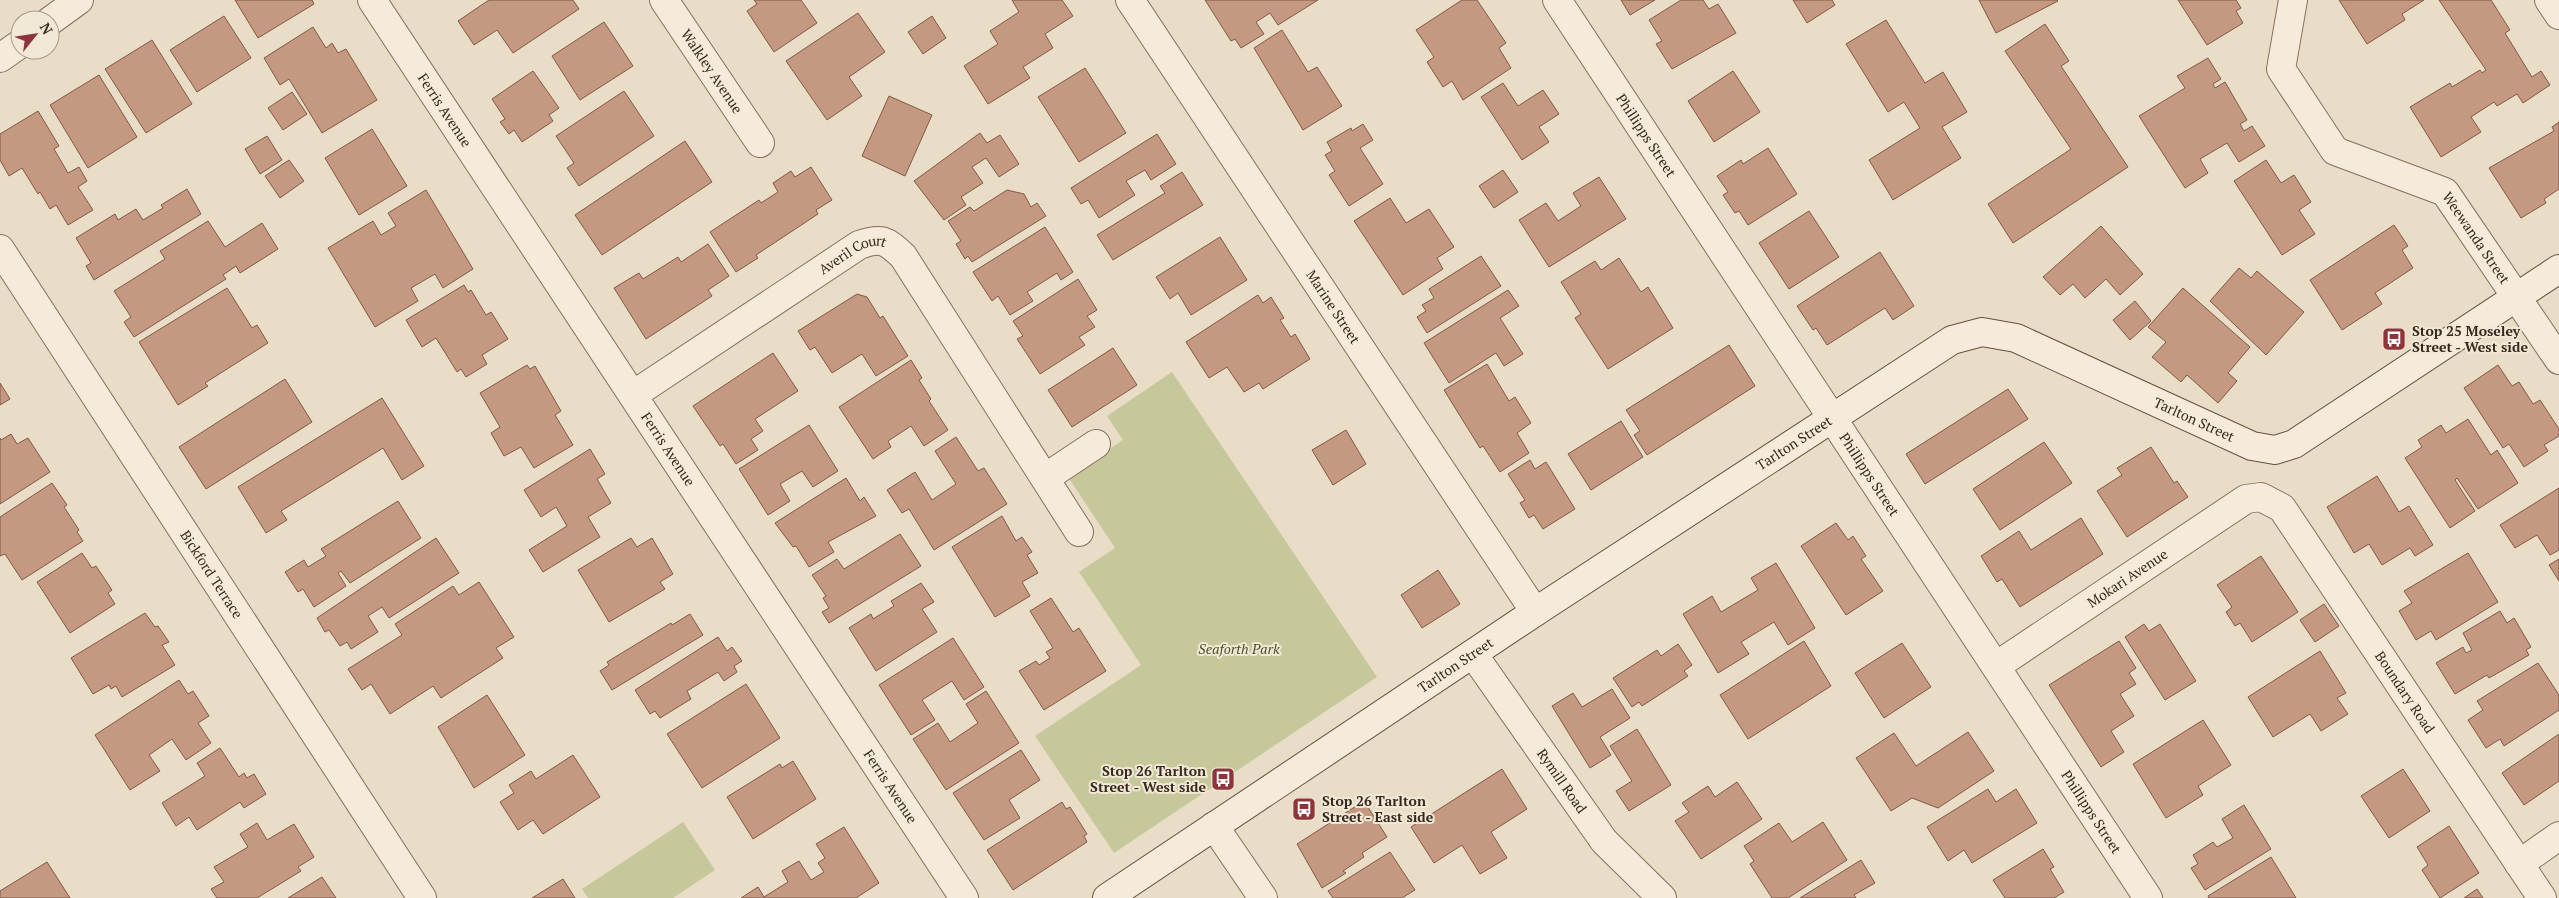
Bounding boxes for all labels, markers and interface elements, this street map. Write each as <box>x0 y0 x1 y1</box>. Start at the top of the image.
north arrow <box>10 10 60 60</box>
text: N <box>36 19 58 38</box>
street label: Walkley Avenue <box>677 25 748 117</box>
street label: Ferris Avenue <box>414 69 476 151</box>
street label: Phillipps Street <box>1612 90 1681 181</box>
street label: Weewanda Street <box>2438 188 2515 288</box>
street label: Averil Court <box>815 231 890 278</box>
street label: Marine Street <box>1302 266 1365 348</box>
place label: Stop 25 Moseley Street - West side <box>2412 321 2528 356</box>
bus stop icon: Stop 25 Moseley Street - West side <box>2381 326 2407 352</box>
street label: Tarlton Street <box>2151 392 2238 446</box>
street label: Ferris Avenue <box>637 408 700 490</box>
street label: Tarlton Street <box>1752 410 1836 474</box>
street label: Phillipps Street <box>1835 429 1904 520</box>
street label: Bickford Terrace <box>176 526 248 622</box>
street label: Mokari Avenue <box>2083 544 2171 612</box>
street label: Tarlton Street <box>1414 632 1497 697</box>
park label: Seaforth Park <box>1198 639 1280 658</box>
street label: Boundary Road <box>2371 647 2440 737</box>
street label: Rymill Road <box>1533 745 1592 817</box>
street label: Ferris Avenue <box>860 746 922 827</box>
place label: Stop 26 Tarlton Street - West side <box>1090 761 1206 796</box>
bus stop icon: Stop 26 Tarlton Street - West side <box>1210 766 1236 792</box>
street label: Phillipps Street <box>2057 766 2127 858</box>
place label: Stop 26 Tarlton Street - East side <box>1322 791 1434 826</box>
bus stop icon: Stop 26 Tarlton Street - East side <box>1291 796 1317 822</box>

